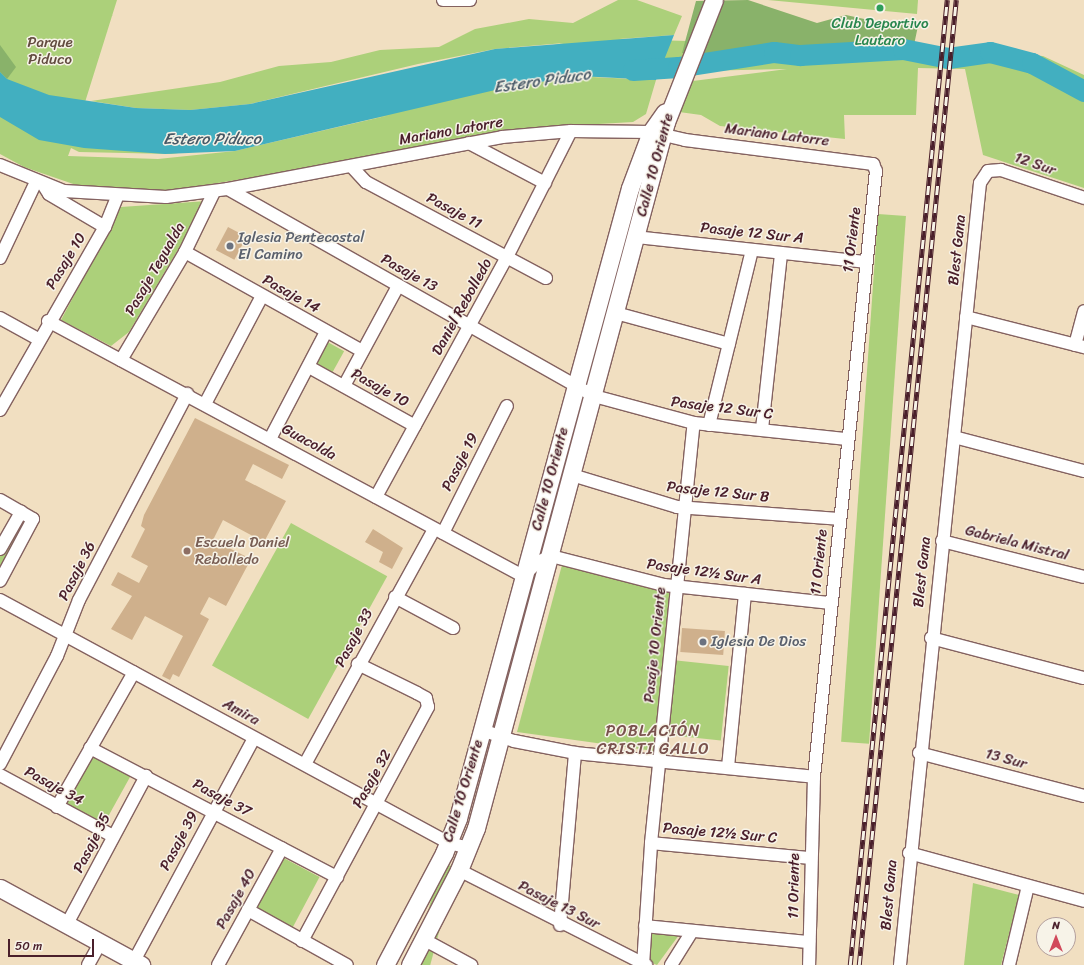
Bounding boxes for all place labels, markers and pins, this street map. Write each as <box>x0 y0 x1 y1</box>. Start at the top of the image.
marker: Club Deportivo Lautaro <box>875 3 885 13</box>
place label: Club Deportivo Lautaro <box>832 14 928 49</box>
place label: Iglesia Pentecostal El Camino <box>238 228 365 263</box>
marker: Iglesia Pentecostal El Camino <box>225 241 235 251</box>
place label: Escuela Daniel Rebolledo <box>195 533 289 568</box>
marker: Escuela Daniel Rebolledo <box>182 546 192 556</box>
place label: Iglesia De Dios <box>711 633 806 651</box>
marker: Iglesia De Dios <box>698 637 708 647</box>

